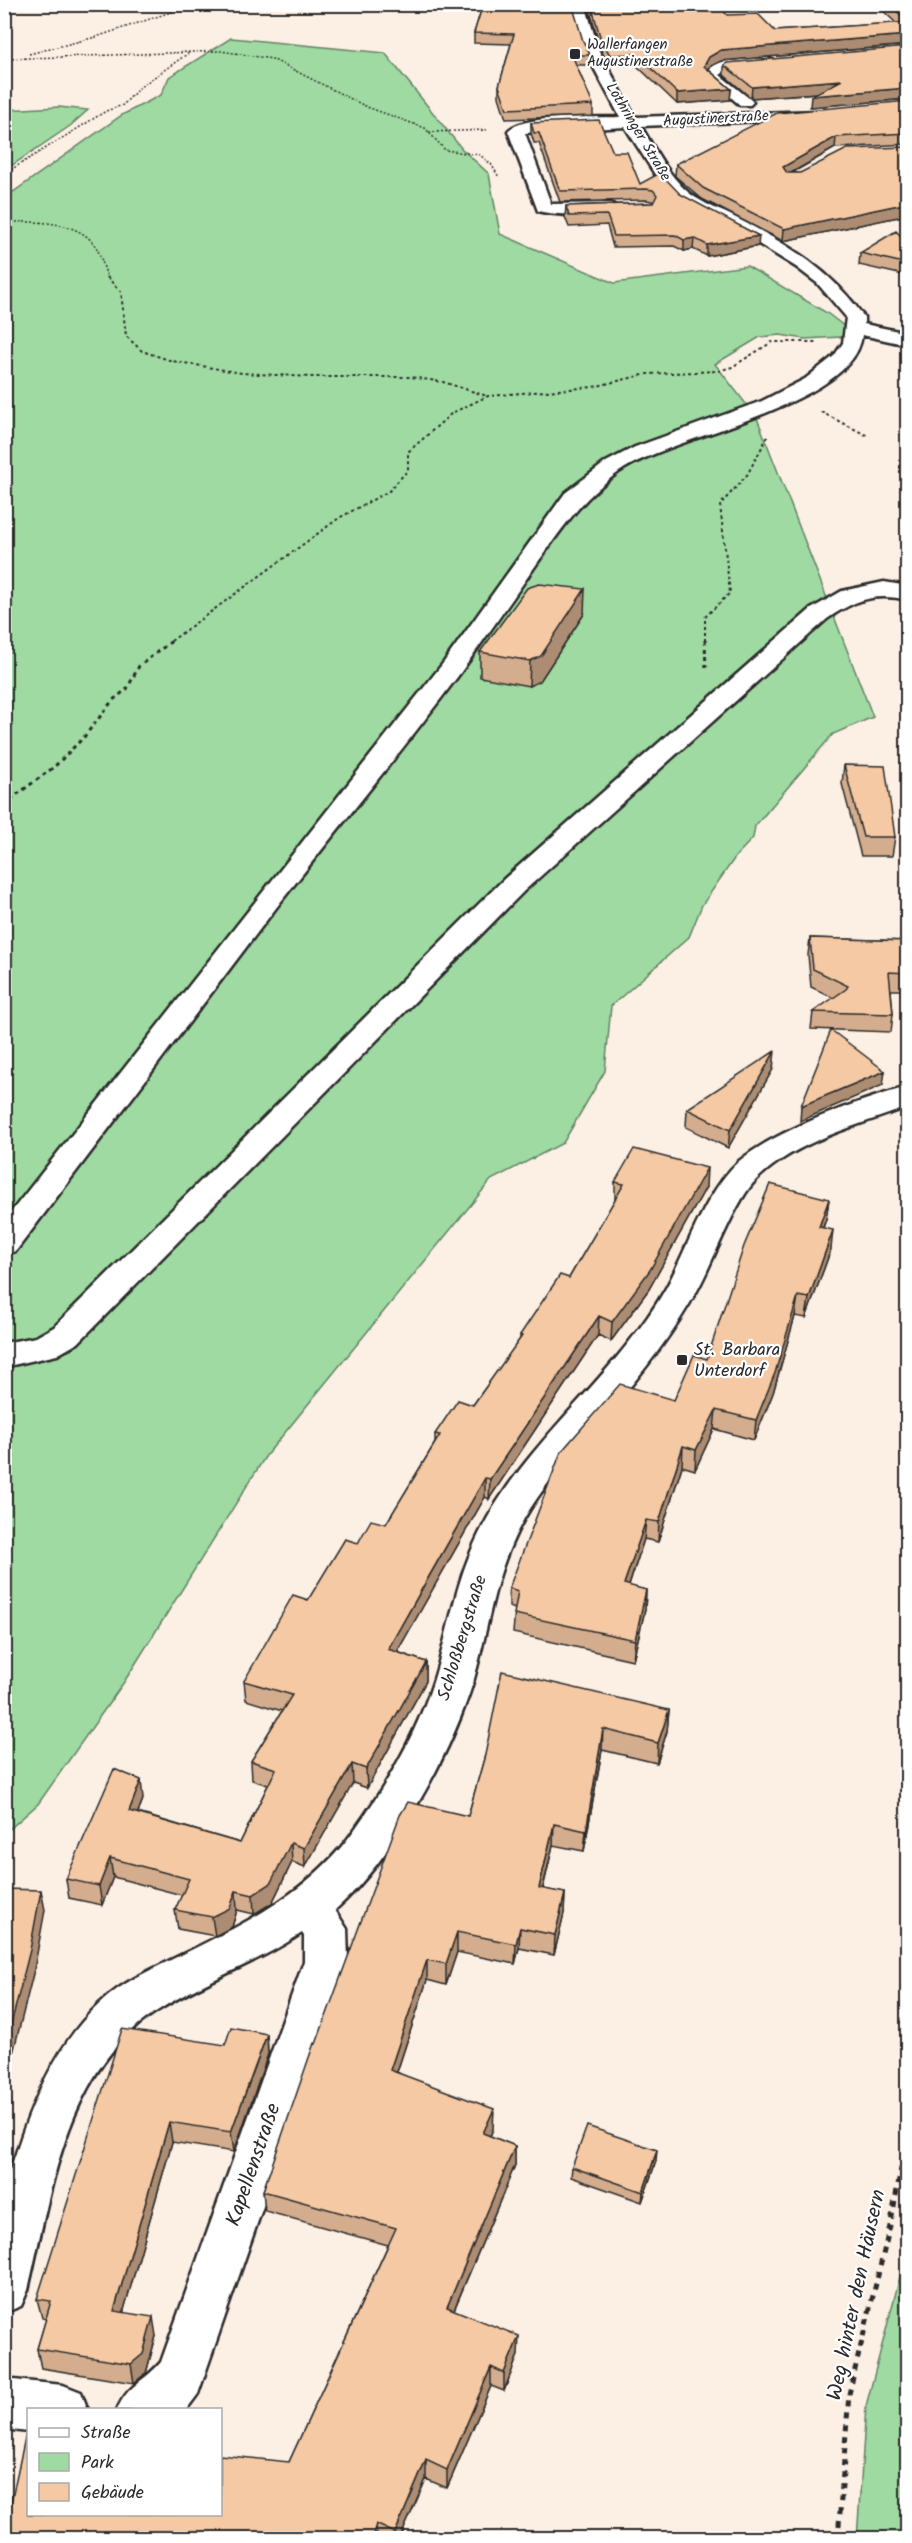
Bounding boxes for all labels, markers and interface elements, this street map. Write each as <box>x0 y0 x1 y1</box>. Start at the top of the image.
place label: Wallerfangen Augustinerstraße <box>587 33 693 74</box>
marker: Wallerfangen Augustinerstraße <box>568 47 582 61</box>
street label: Lothringer Straße <box>599 78 677 186</box>
street label: Augustinerstraße <box>663 104 770 134</box>
place label: St. Barbara Unterdorf <box>694 1336 780 1386</box>
marker: St. Barbara Unterdorf <box>675 1353 689 1367</box>
street label: Schloßbergstraße <box>430 1572 496 1704</box>
street label: Kapellenstraße <box>218 2098 291 2231</box>
street label: Weg hinter den Häusern <box>819 2186 895 2404</box>
legend <box>27 2408 222 2516</box>
text: Straße <box>81 2419 131 2448</box>
text: Park <box>81 2449 114 2478</box>
text: Gebäude <box>81 2479 144 2508</box>

